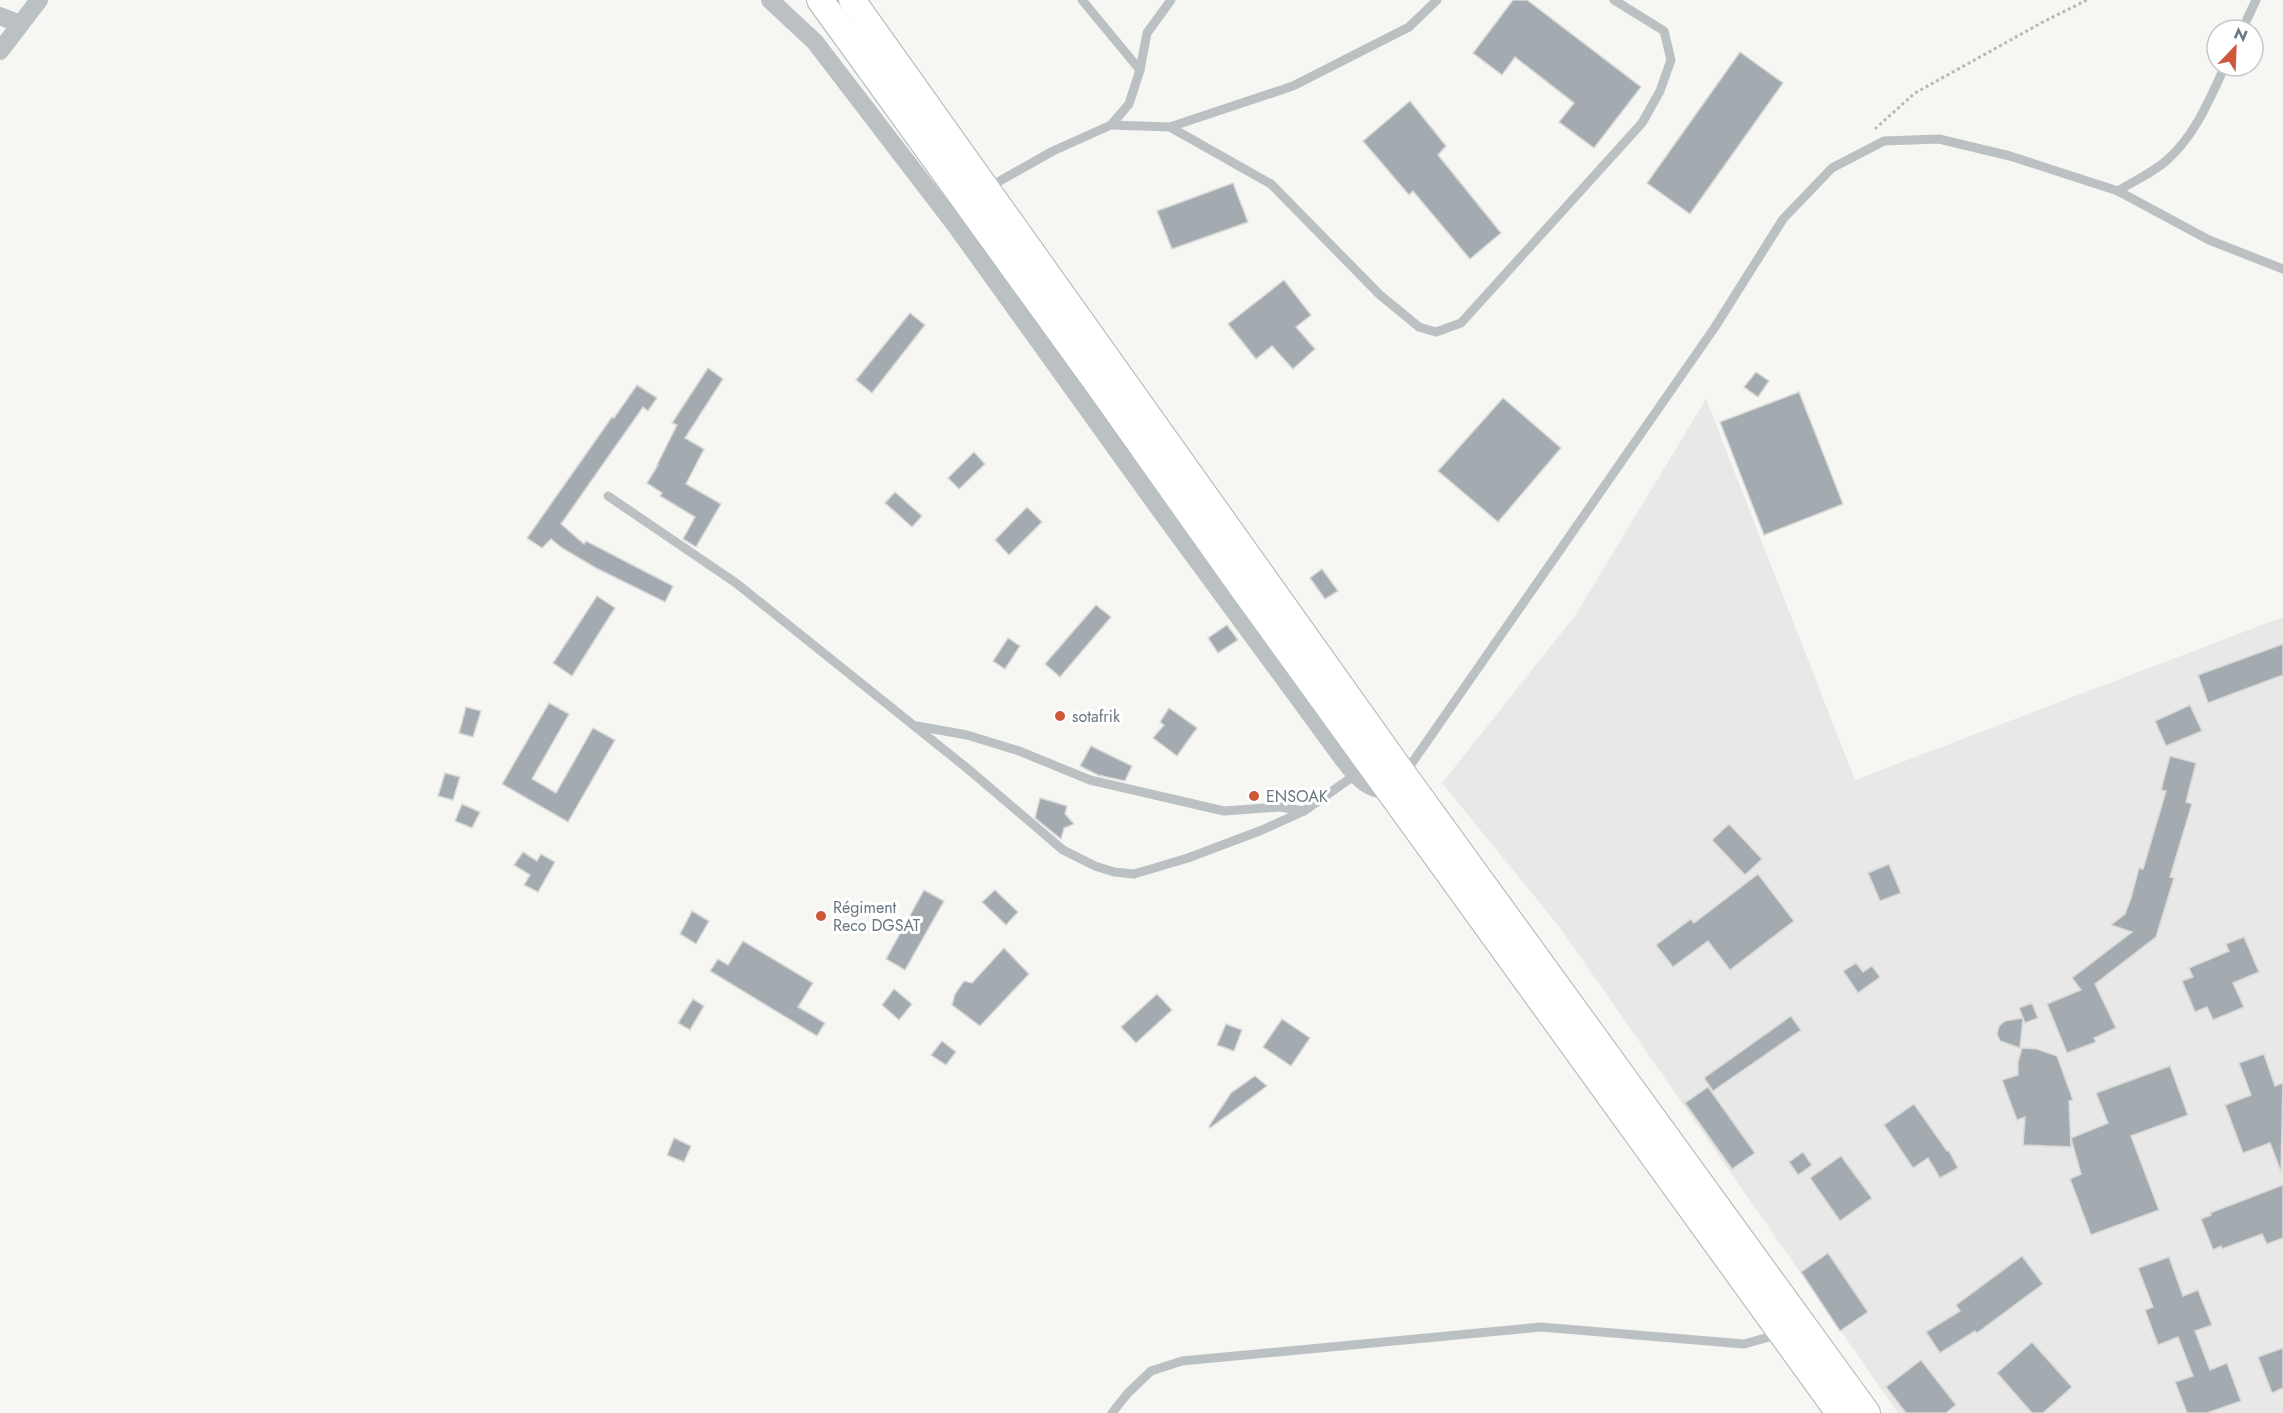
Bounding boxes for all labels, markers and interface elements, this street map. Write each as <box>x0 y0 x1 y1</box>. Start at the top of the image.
north arrow <box>2205 18 2265 78</box>
text: N <box>2230 22 2251 48</box>
place label: sotafrik <box>1072 705 1121 728</box>
marker: sotafrik <box>1053 709 1067 723</box>
place label: ENSOAK <box>1266 785 1328 808</box>
marker: ENSOAK <box>1247 789 1261 803</box>
place label: Régiment Reco DGSAT <box>833 896 921 937</box>
marker: Régiment Reco DGSAT <box>814 909 828 923</box>

